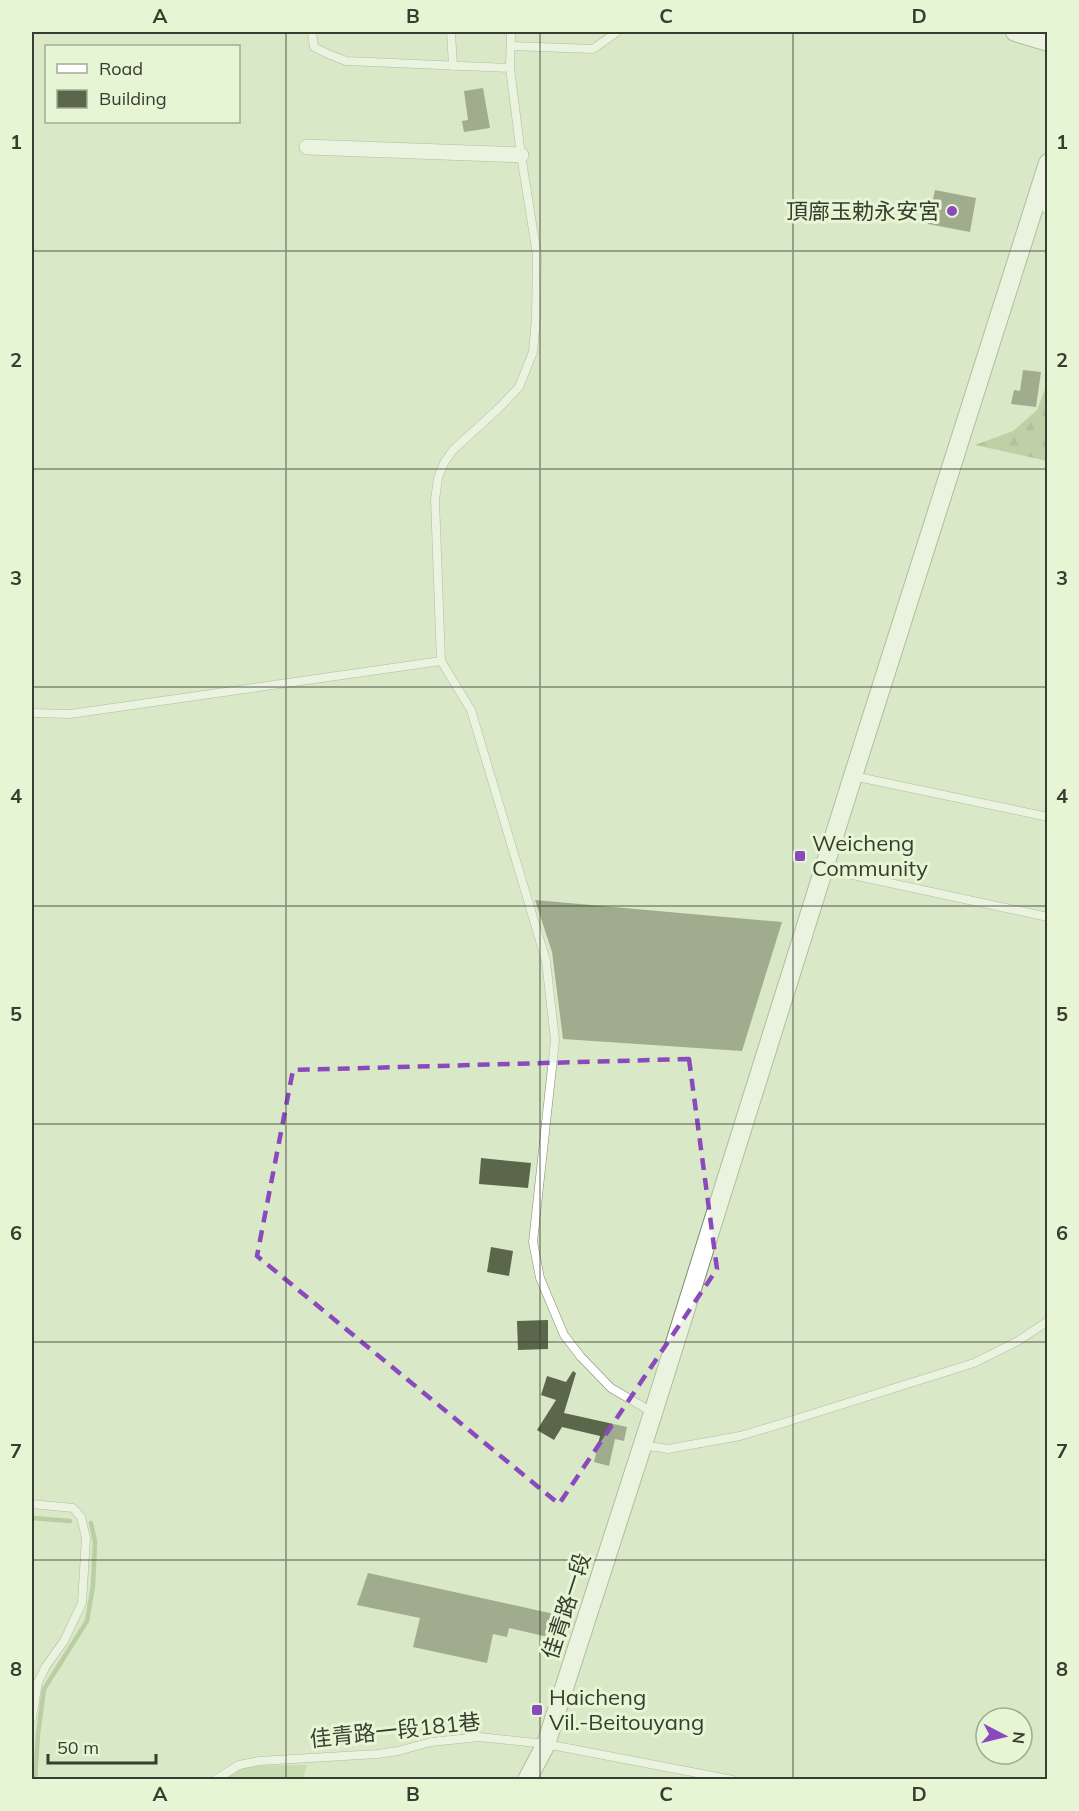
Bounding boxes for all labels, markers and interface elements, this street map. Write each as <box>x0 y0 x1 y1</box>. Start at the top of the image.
text: A <box>153 3 168 28</box>
text: B <box>406 3 420 28</box>
text: C <box>659 3 673 28</box>
text: D <box>911 3 927 28</box>
legend <box>45 45 240 123</box>
text: Road <box>99 57 143 80</box>
text: Building <box>99 87 167 110</box>
text: 1 <box>10 129 22 154</box>
text: 1 <box>1056 129 1068 154</box>
place label: 頂廍玉勅永安宮 <box>786 197 940 225</box>
marker: 頂廍玉勅永安宮 <box>945 204 959 218</box>
text: 2 <box>10 347 22 372</box>
text: 2 <box>1056 347 1068 372</box>
text: 3 <box>10 565 22 590</box>
text: 3 <box>1056 565 1068 590</box>
text: 4 <box>10 783 22 808</box>
text: 4 <box>1056 783 1068 808</box>
place label: Weicheng Community <box>812 829 928 882</box>
marker: Weicheng Community <box>793 849 807 863</box>
text: 5 <box>10 1001 22 1026</box>
text: 5 <box>1056 1001 1068 1026</box>
text: 6 <box>10 1220 22 1245</box>
text: 6 <box>1056 1220 1068 1245</box>
text: 7 <box>10 1438 22 1463</box>
text: 7 <box>1056 1438 1068 1463</box>
street label: 佳青路一段 <box>536 1549 596 1663</box>
text: 8 <box>10 1656 22 1681</box>
text: 8 <box>1056 1656 1068 1681</box>
place label: Haicheng Vil.-Beitouyang <box>549 1683 704 1736</box>
marker: Haicheng Vil.-Beitouyang <box>530 1703 544 1717</box>
north arrow <box>974 1706 1034 1766</box>
street label: 佳青路一段181巷 <box>308 1707 482 1753</box>
scale bar <box>48 1727 156 1765</box>
text: N <box>1008 1731 1030 1745</box>
text: 50 m <box>57 1736 99 1759</box>
text: A <box>153 1781 168 1806</box>
text: B <box>406 1781 420 1806</box>
text: C <box>659 1781 673 1806</box>
text: D <box>911 1781 927 1806</box>

